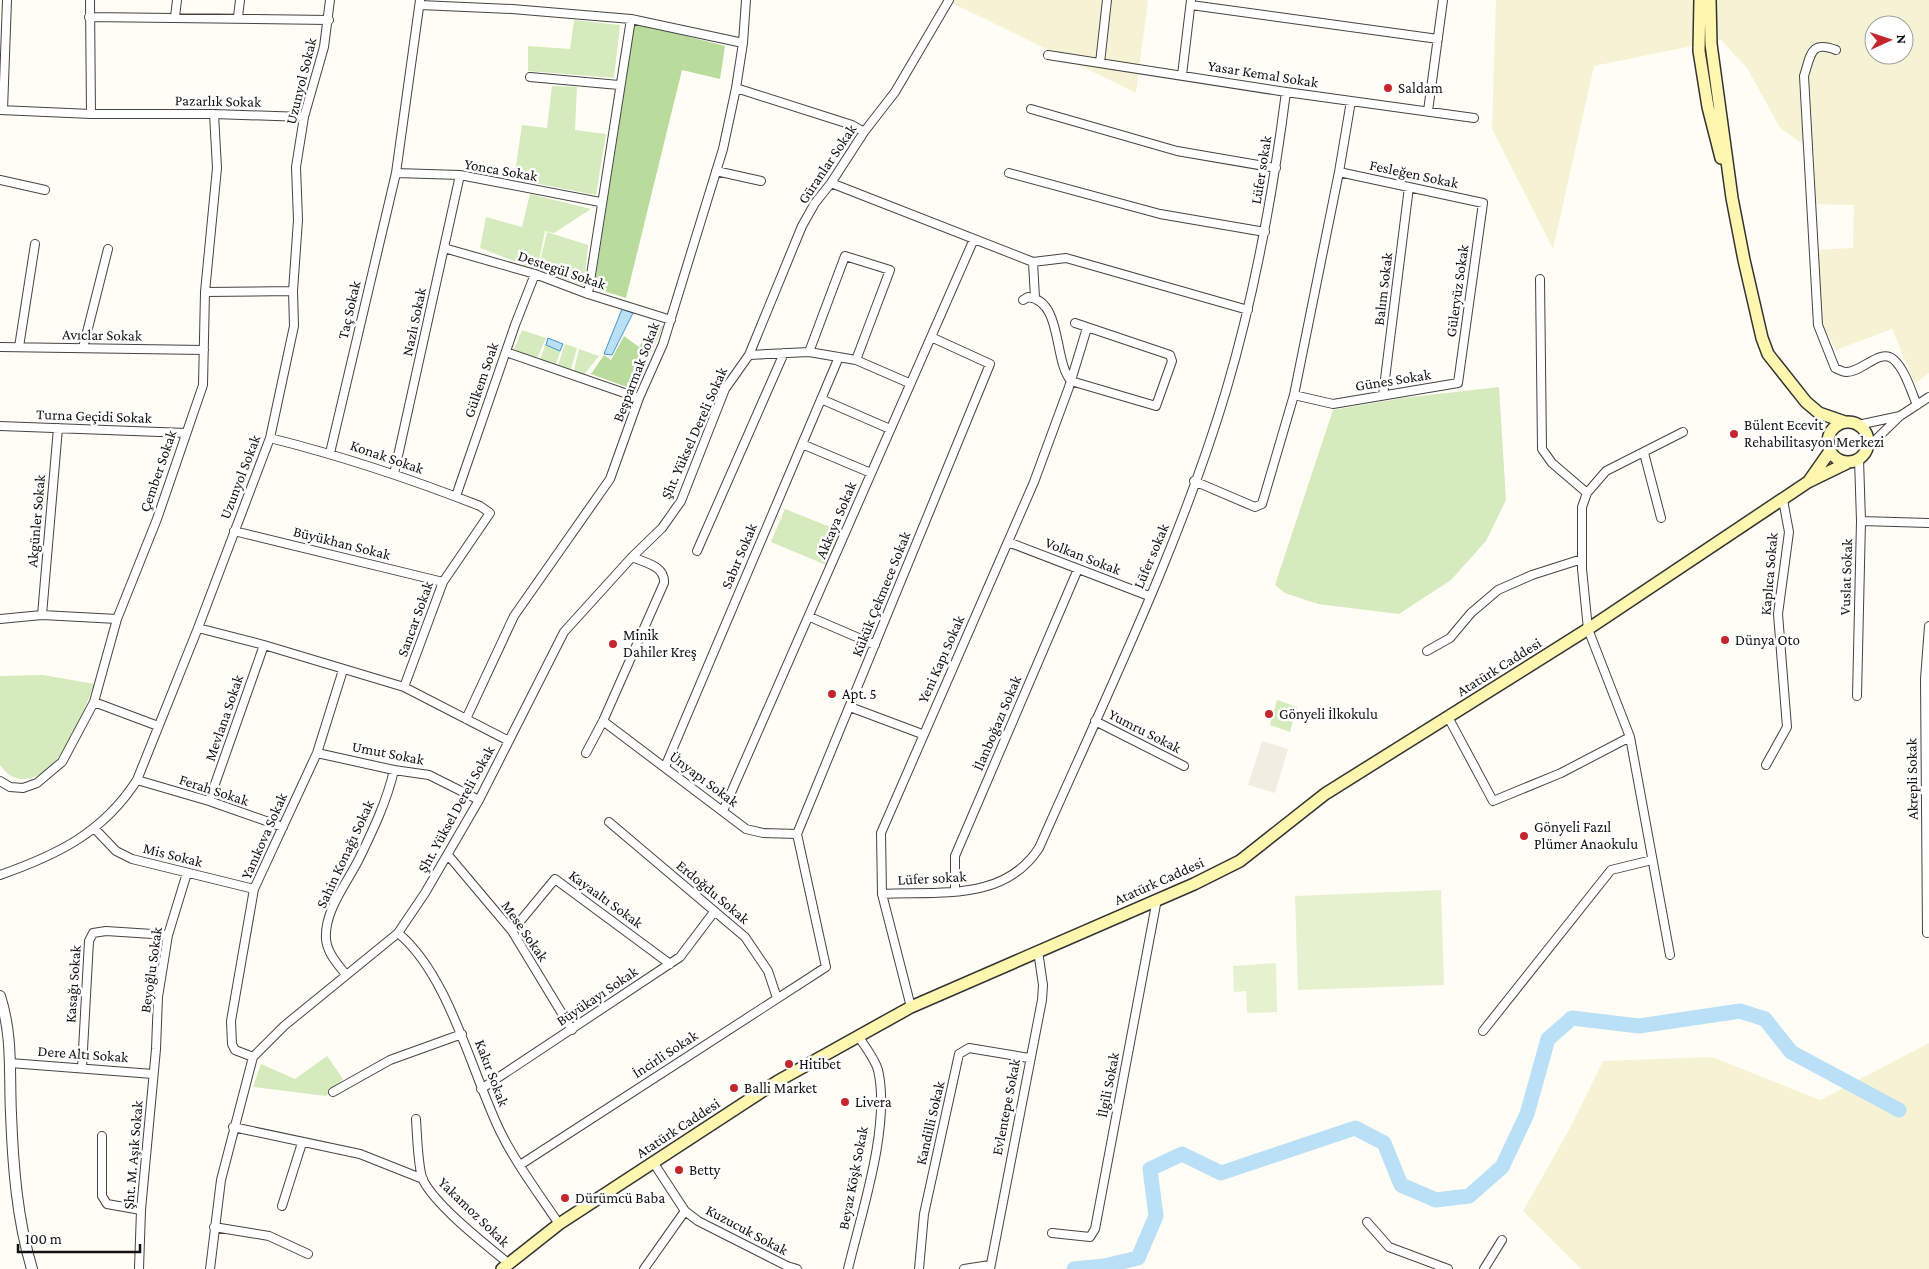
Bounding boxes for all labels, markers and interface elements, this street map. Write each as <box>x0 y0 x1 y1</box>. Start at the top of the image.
north arrow <box>1864 15 1914 65</box>
text: N <box>1894 34 1910 45</box>
street label: Uzunyol Sokak <box>283 35 321 126</box>
street label: Yasar Kemal Sokak <box>1207 57 1320 91</box>
place label: Saldam <box>1398 80 1443 96</box>
marker: Saldam <box>1382 82 1394 94</box>
street label: Pazarlık Sokak <box>175 92 262 110</box>
street label: Güranlar Sokak <box>795 121 860 207</box>
street label: Lüfer sokak <box>1248 134 1274 205</box>
street label: Yonca Sokak <box>463 156 540 184</box>
street label: Fesleğen Sokak <box>1368 157 1461 192</box>
street label: Güleryüz Sokak <box>1443 243 1473 338</box>
street label: Destegül Sokak <box>516 248 609 294</box>
street label: Balım Sokak <box>1371 251 1396 326</box>
street label: Taç Sokak <box>335 279 365 341</box>
street label: Nazlı Sokak <box>399 286 429 358</box>
street label: Beşparmak Sokak <box>610 319 664 424</box>
street label: Avıclar Sokak <box>62 326 143 344</box>
street label: Gülkem Soak <box>461 340 502 420</box>
street label: Şht. Yüksel Dereli Sokak <box>658 364 732 502</box>
street label: Günes Sokak <box>1354 366 1433 394</box>
street label: Turna Geçidi Sokak <box>36 406 153 427</box>
place label: Bülent Ecevit Rehabilitasyon Merkezi <box>1744 417 1884 451</box>
street label: Çember Sokak <box>137 427 181 514</box>
marker: Bülent Ecevit Rehabilitasyon Merkezi <box>1728 428 1740 440</box>
street label: Uzunyol Sokak <box>217 432 265 522</box>
street label: Konak Sokak <box>348 437 427 477</box>
street label: Akgünler Sokak <box>24 473 49 568</box>
street label: Akkaya Sokak <box>813 478 861 561</box>
street label: Sabır Sokak <box>718 520 760 591</box>
street label: Lüfer sokak <box>1130 520 1172 591</box>
street label: Büyükhan Sokak <box>291 523 393 564</box>
street label: Kükük Çekmece Sokak <box>849 528 915 659</box>
street label: Kaplıca Sokak <box>1757 531 1782 616</box>
street label: Volkan Sokak <box>1043 534 1124 578</box>
street label: Vuslat Sokak <box>1837 538 1855 615</box>
street label: Sancar Sokak <box>394 578 436 659</box>
street label: Yeni Kapı Sokak <box>915 612 969 706</box>
place label: Minik Dahiler Kreş <box>623 627 697 661</box>
place label: Dünya Oto <box>1735 632 1800 649</box>
marker: Dünya Oto <box>1719 634 1731 646</box>
street label: Atatürk Caddesi <box>1454 635 1544 699</box>
marker: Minik Dahiler Kreş <box>607 638 619 650</box>
street label: Mevlana Sokak <box>202 672 247 763</box>
street label: İlanboğazı Sokak <box>970 672 1025 773</box>
place label: Apt. 5 <box>842 686 877 703</box>
marker: Apt. 5 <box>826 688 838 700</box>
street label: Yumru Sokak <box>1106 706 1185 756</box>
place label: Gönyeli İlkokulu <box>1279 706 1378 723</box>
marker: Gönyeli İlkokulu <box>1263 708 1275 720</box>
street label: Akrepli Sokak <box>1903 737 1922 820</box>
street label: Umut Sokak <box>351 738 426 768</box>
street label: Şht. Yüksel Dereli Sokak <box>414 742 499 876</box>
street label: Ünyapı Sokak <box>666 748 742 811</box>
street label: Ferah Sokak <box>177 771 252 809</box>
street label: Yanıkova Sokak <box>238 790 290 882</box>
street label: Sahin Konağı Sokak <box>313 797 378 911</box>
place label: Gönyeli Fazıl Plümer Anaokulu <box>1534 819 1638 852</box>
marker: Gönyeli Fazıl Plümer Anaokulu <box>1518 830 1530 842</box>
street label: Mis Sokak <box>142 840 205 870</box>
street label: Atatürk Caddesi <box>1112 854 1206 908</box>
street label: Erdoğdu Sokak <box>673 857 753 928</box>
street label: Kayaaltı Sokak <box>565 867 647 932</box>
street label: Lüfer sokak <box>897 868 968 888</box>
street label: Mese Sokak <box>498 898 552 965</box>
street label: Beyoğlu Sokak <box>137 925 166 1014</box>
street label: Kasağı Sokak <box>62 944 85 1023</box>
street label: Büyükayı Sokak <box>553 963 642 1030</box>
street label: İncirli Sokak <box>629 1027 701 1081</box>
street label: Kakır Sokak <box>472 1037 512 1109</box>
street label: Dere Altı Sokak <box>37 1043 130 1065</box>
street label: İlgili Sokak <box>1094 1050 1123 1119</box>
place label: Hitibet <box>799 1056 842 1072</box>
street label: Evlentepe Sokak <box>989 1057 1024 1157</box>
marker: Hitibet <box>783 1058 795 1070</box>
street label: Kandilli Sokak <box>913 1079 948 1166</box>
place label: Balli Market <box>744 1080 818 1096</box>
marker: Balli Market <box>728 1082 740 1094</box>
place label: Livera <box>855 1094 892 1110</box>
street label: Atatürk Caddesi <box>633 1095 723 1161</box>
marker: Livera <box>839 1096 851 1108</box>
street label: Şht. M. Aşık Sokak <box>120 1099 147 1210</box>
street label: Beyaz Köşk Sokak <box>835 1124 872 1231</box>
place label: Betty <box>689 1162 721 1179</box>
marker: Betty <box>673 1164 685 1176</box>
street label: Yakamoz Sokak <box>435 1174 513 1250</box>
place label: Dürümcü Baba <box>575 1190 665 1206</box>
marker: Dürümcü Baba <box>559 1192 571 1204</box>
street label: Kuzucuk Sokak <box>703 1202 791 1259</box>
scale bar <box>18 1222 140 1254</box>
text: 100 m <box>25 1231 62 1247</box>

